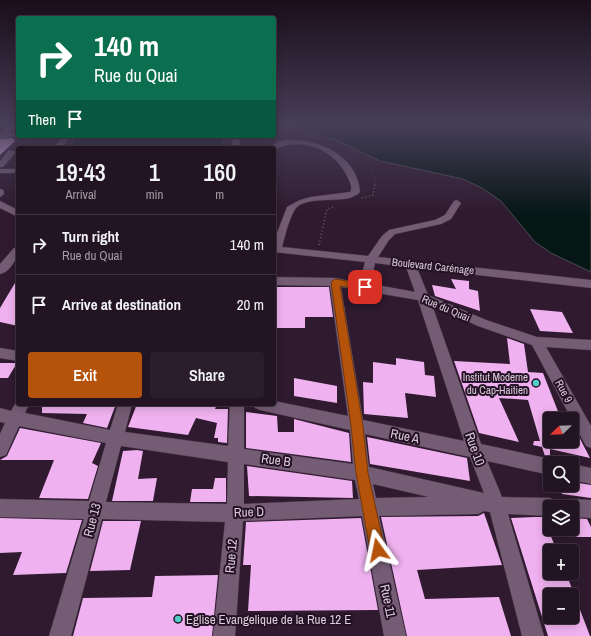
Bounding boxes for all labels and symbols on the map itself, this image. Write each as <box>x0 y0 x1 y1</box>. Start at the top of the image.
street label: Boulevard Carénage <box>391 255 475 277</box>
pin <box>348 270 382 304</box>
street label: Rue du Quai <box>420 292 472 324</box>
place label: Institut Moderne du Cap-Haitien <box>463 370 528 397</box>
street label: Rue 9 <box>552 377 576 405</box>
marker: Institut Moderne du Cap-Haitien <box>531 378 541 388</box>
north arrow <box>543 412 579 448</box>
street label: Rue A <box>389 425 422 448</box>
street label: Rue 10 <box>461 430 489 468</box>
street label: Rue B <box>260 450 292 470</box>
street label: Rue 13 <box>79 501 105 539</box>
street label: Rue D <box>234 503 265 521</box>
position arrow <box>357 529 399 571</box>
street label: Rue 12 <box>221 538 241 574</box>
street label: Rue 11 <box>376 583 400 619</box>
place label: Eglise Evangelique de la Rue 12 E <box>186 611 351 628</box>
marker: Eglise Evangelique de la Rue 12 E <box>173 614 183 624</box>

